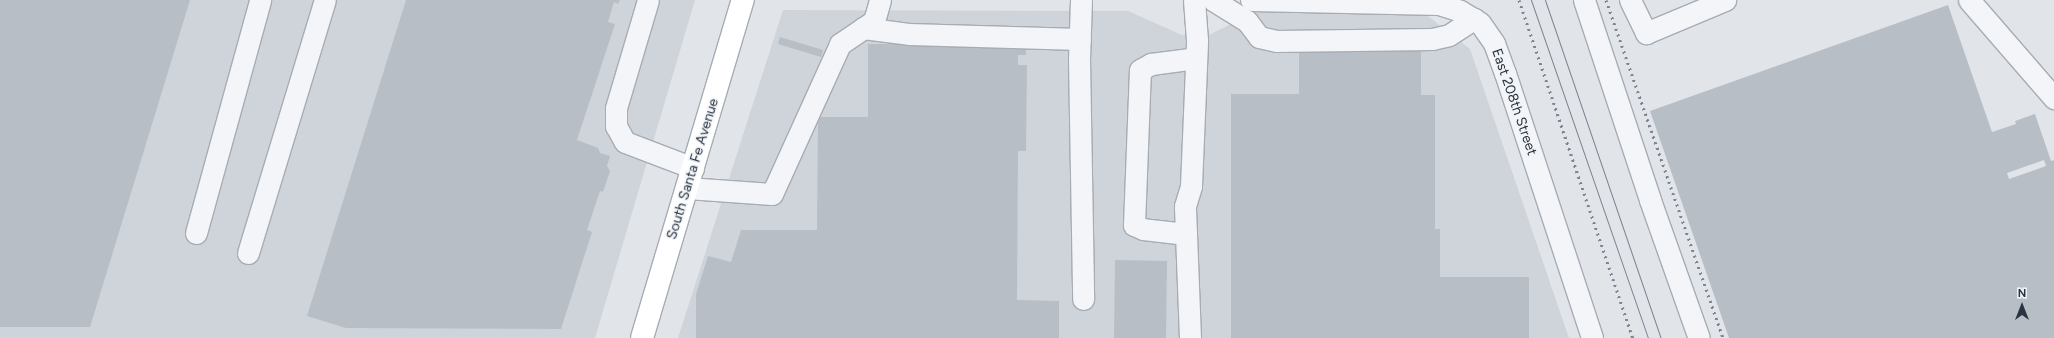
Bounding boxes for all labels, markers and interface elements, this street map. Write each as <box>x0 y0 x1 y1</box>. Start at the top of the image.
street label: East 208th Street <box>1488 46 1540 158</box>
street label: South Santa Fe Avenue <box>664 97 722 241</box>
north arrow <box>2002 286 2042 326</box>
text: N <box>2018 287 2026 300</box>

